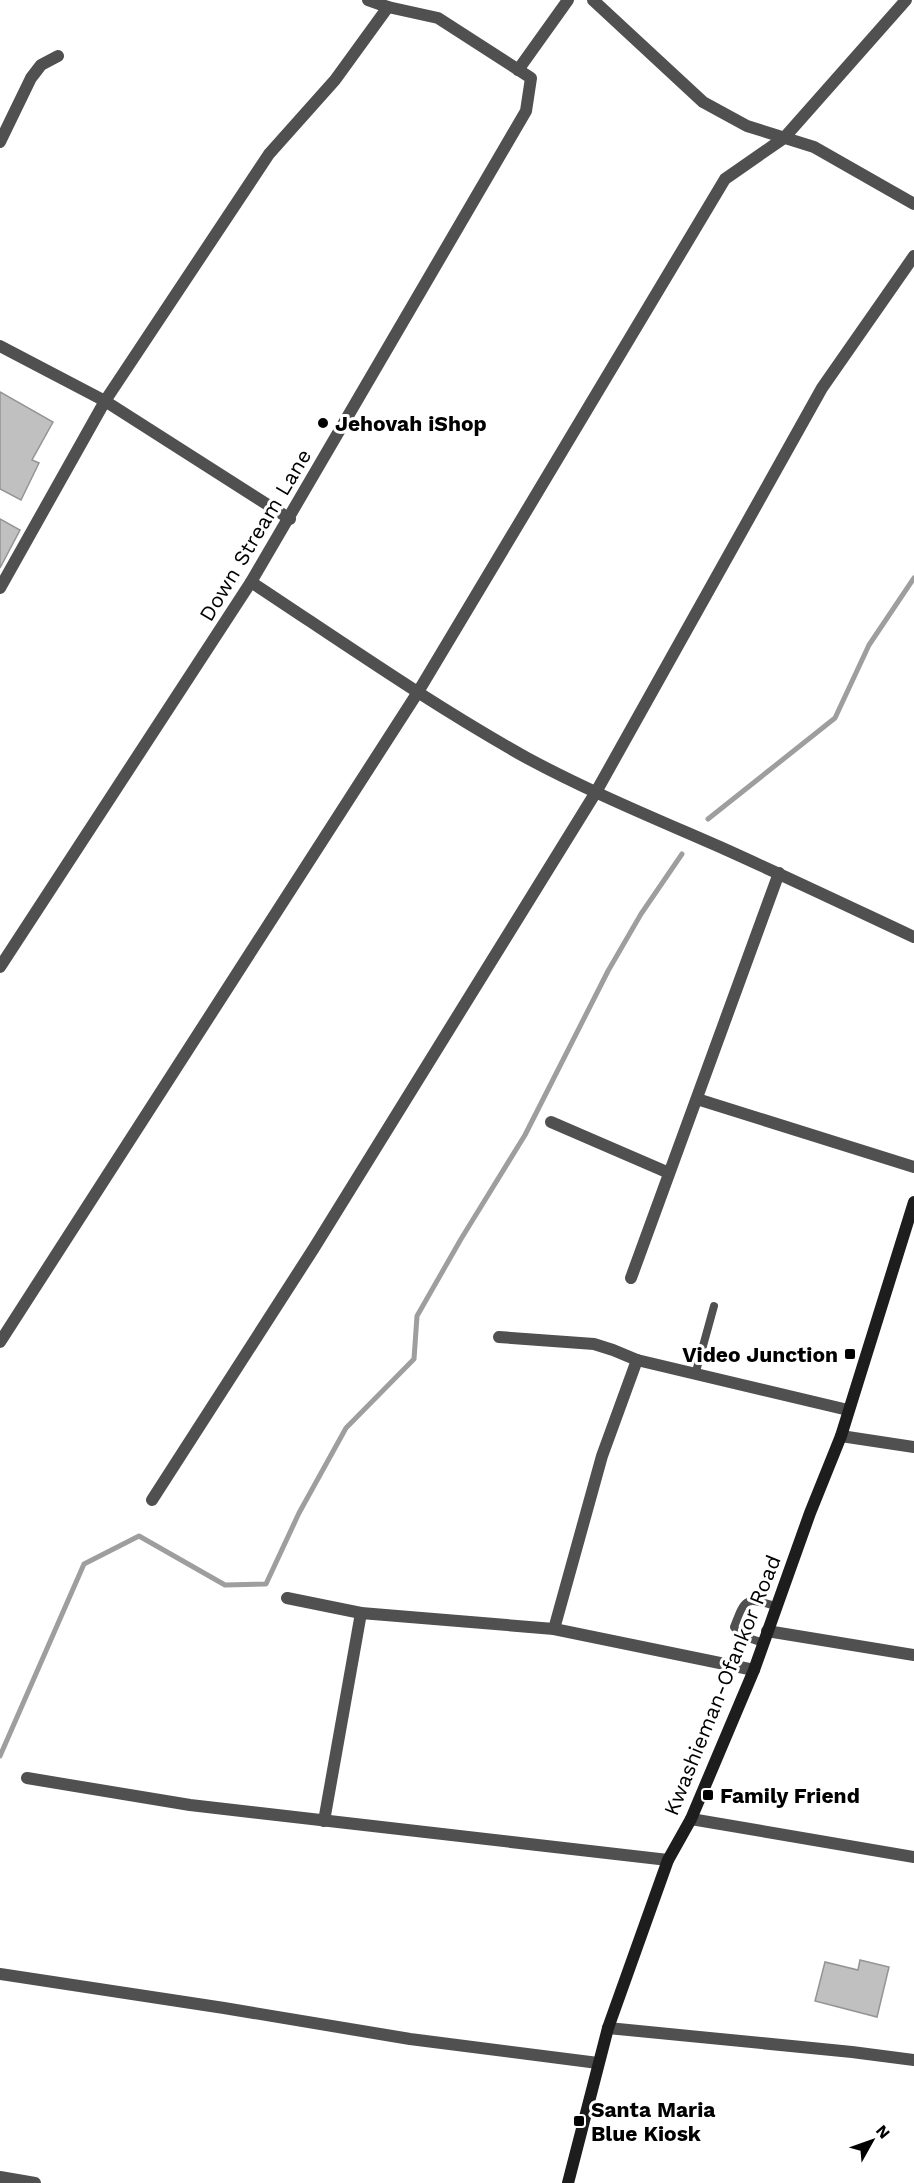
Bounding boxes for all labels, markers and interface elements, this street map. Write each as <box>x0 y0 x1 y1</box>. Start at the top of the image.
place label: Jehovah iShop <box>335 411 487 436</box>
marker: Jehovah iShop <box>316 416 330 430</box>
street label: Down Stream Lane <box>194 444 316 626</box>
place label: Video Junction <box>682 1342 838 1367</box>
marker: Video Junction <box>843 1347 857 1361</box>
street label: Kwashieman-Ofankor Road <box>658 1551 786 1819</box>
place label: Family Friend <box>720 1783 860 1808</box>
marker: Family Friend <box>701 1788 715 1802</box>
place label: Santa Maria Blue Kiosk <box>591 2097 716 2146</box>
north arrow <box>842 2111 902 2171</box>
marker: Santa Maria Blue Kiosk <box>572 2114 586 2128</box>
text: N <box>872 2121 894 2142</box>

